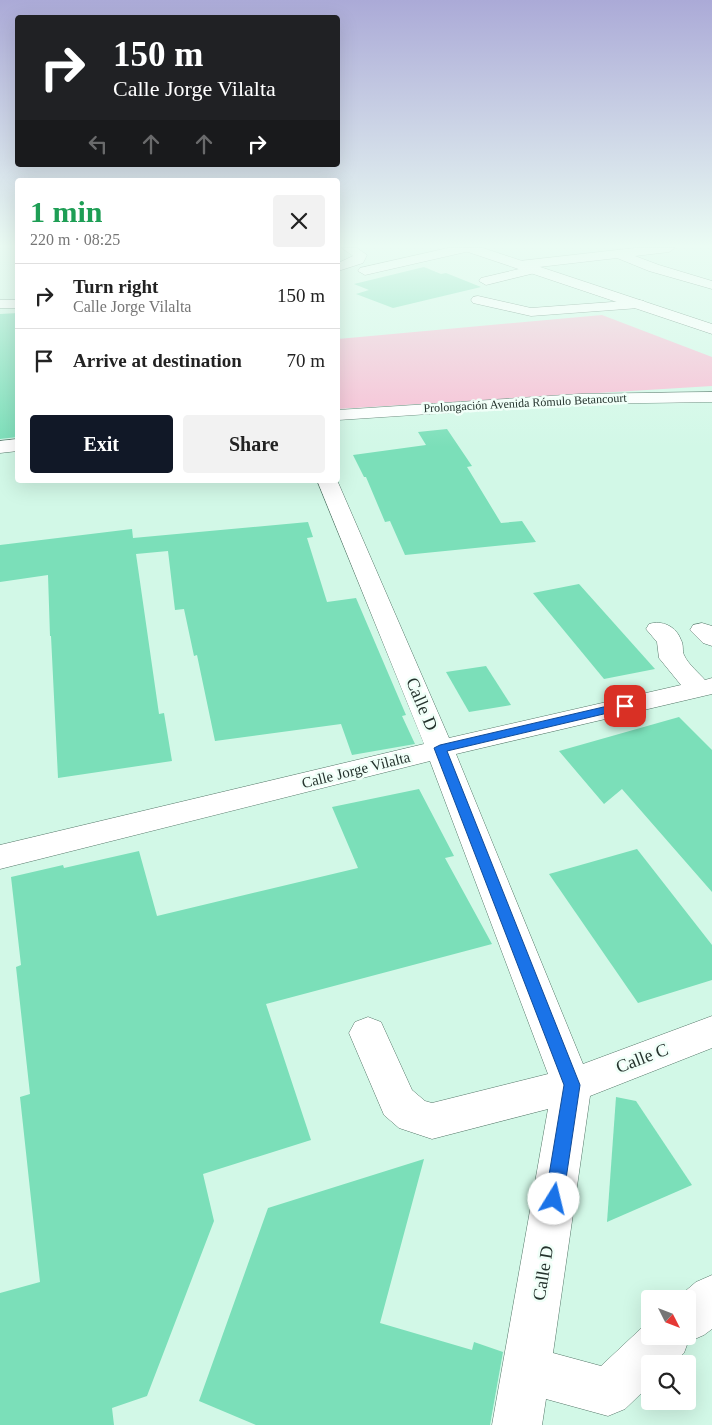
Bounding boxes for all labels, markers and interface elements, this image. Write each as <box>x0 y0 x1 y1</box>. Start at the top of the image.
icon: right <box>30 35 95 100</box>
text: 150 m <box>113 35 203 74</box>
text: Calle Jorge Vilalta <box>113 76 276 101</box>
icon: left <box>84 130 112 158</box>
icon: ahead <box>137 130 165 158</box>
icon: ahead <box>190 130 218 158</box>
icon: right <box>243 130 271 158</box>
text: 1 min <box>30 195 103 228</box>
button: close <box>273 195 325 247</box>
text: 220 m · 08:25 <box>30 231 120 248</box>
text: Turn right <box>73 276 158 297</box>
icon: right <box>30 282 58 310</box>
text: 150 m <box>277 285 325 306</box>
text: Calle Jorge Vilalta <box>73 298 191 315</box>
icon: arrive <box>30 347 58 375</box>
text: Arrive at destination <box>73 350 242 371</box>
text: 70 m <box>286 350 325 371</box>
street label: Prolongación Avenida Rómulo Betancourt <box>423 391 628 415</box>
button: Exit <box>30 415 173 473</box>
button: Share <box>183 415 325 473</box>
street label: Calle D <box>402 675 442 733</box>
pin <box>604 685 646 727</box>
icon: arrive <box>611 692 639 720</box>
street label: Calle Jorge Vilalta <box>300 749 412 791</box>
street label: Calle C <box>613 1039 671 1077</box>
position arrow <box>527 1172 579 1224</box>
street label: Calle D <box>529 1244 557 1302</box>
north arrow <box>641 1290 696 1345</box>
map controls <box>641 1290 696 1410</box>
button: search <box>641 1355 696 1410</box>

